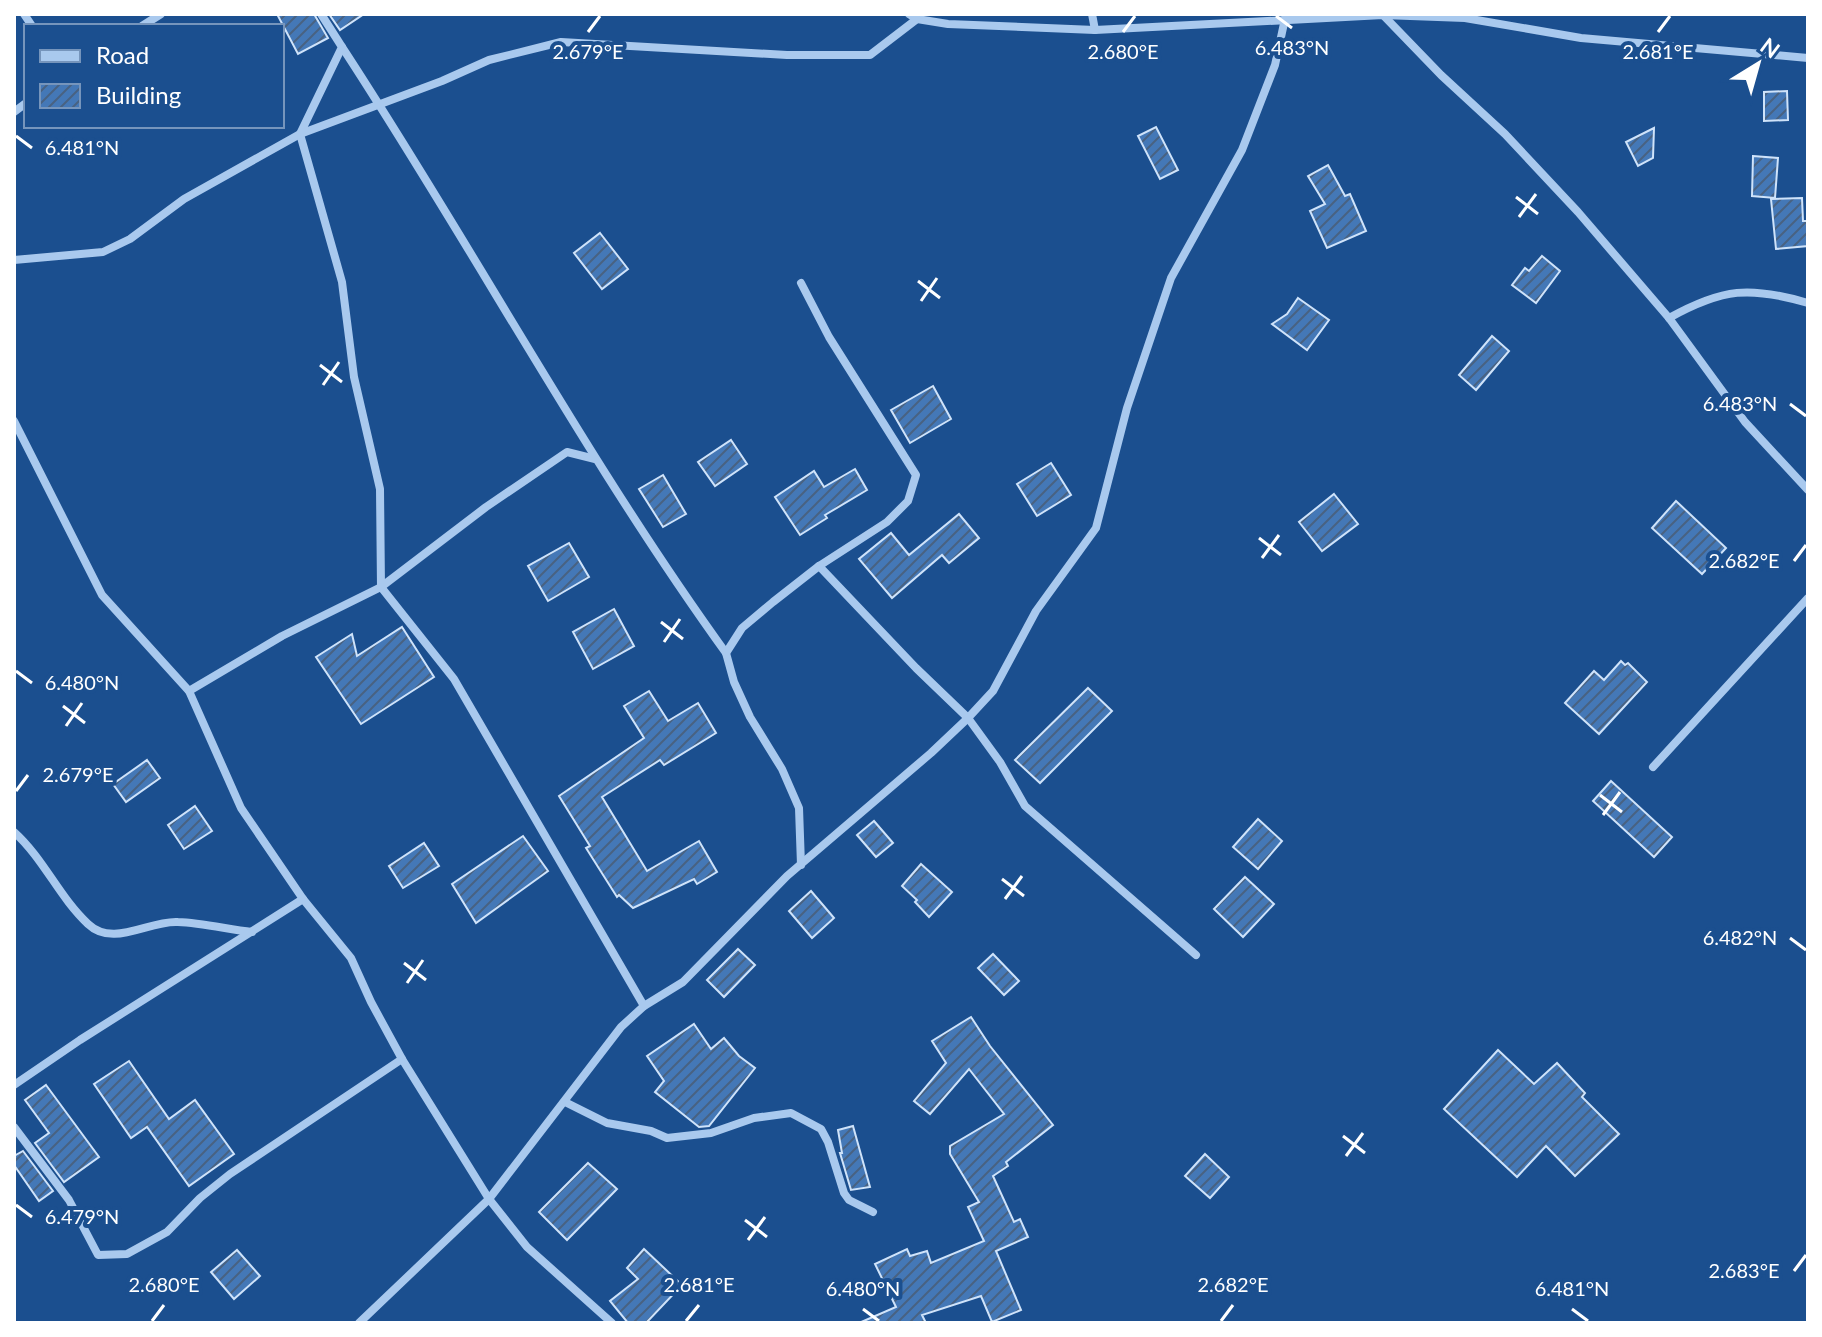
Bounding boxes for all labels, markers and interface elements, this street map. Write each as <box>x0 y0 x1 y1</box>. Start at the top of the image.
legend <box>24 24 284 128</box>
north arrow <box>1718 24 1798 104</box>
text: N <box>1755 32 1785 64</box>
text: 6.483°N <box>1255 35 1329 59</box>
text: 2.679°E <box>553 39 623 63</box>
text: 2.680°E <box>1088 39 1158 63</box>
text: 2.681°E <box>1623 39 1693 63</box>
text: Road <box>96 40 149 69</box>
text: Building <box>96 80 181 109</box>
text: 6.481°N <box>45 135 119 159</box>
text: 6.483°N <box>1703 391 1777 415</box>
text: 2.682°E <box>1709 548 1779 572</box>
text: 6.480°N <box>45 670 119 694</box>
text: 2.679°E <box>43 762 113 786</box>
text: 6.482°N <box>1703 925 1777 949</box>
text: 6.479°N <box>45 1204 119 1228</box>
text: 2.683°E <box>1709 1258 1779 1282</box>
text: 2.680°E <box>129 1272 199 1296</box>
text: 2.681°E <box>664 1272 734 1296</box>
text: 2.682°E <box>1198 1272 1268 1296</box>
text: 6.480°N <box>826 1276 900 1300</box>
text: 6.481°N <box>1535 1276 1609 1300</box>

